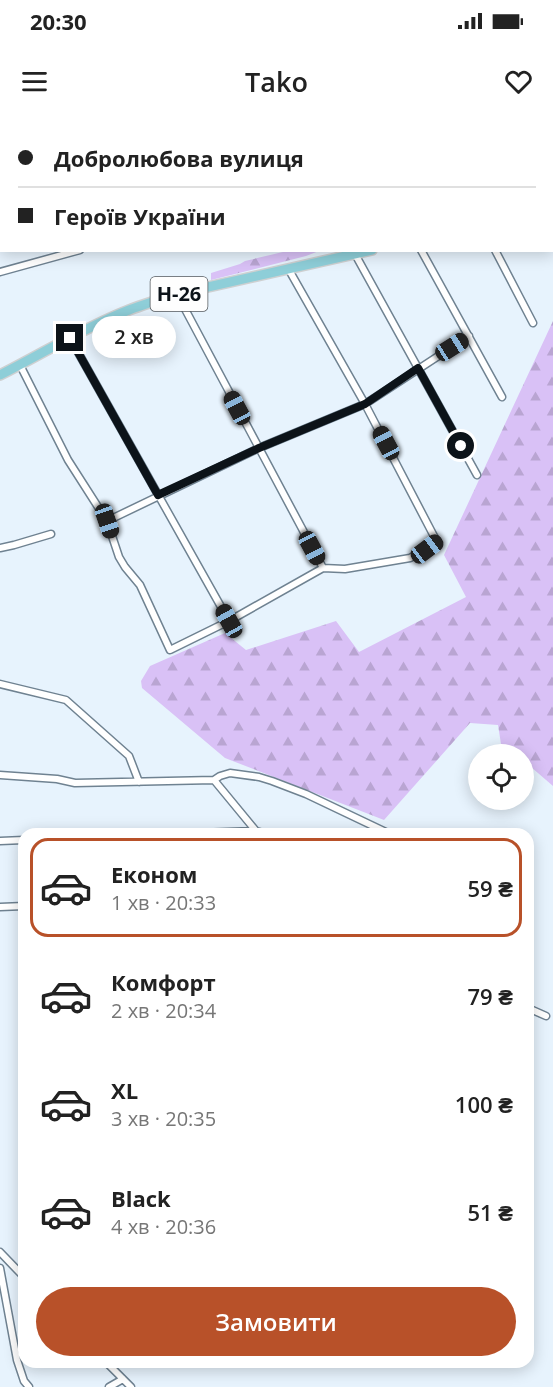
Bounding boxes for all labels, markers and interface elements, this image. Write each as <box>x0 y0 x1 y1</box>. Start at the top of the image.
text: 20:30 <box>30 6 87 36</box>
text: Tako <box>245 63 308 100</box>
icon: menu <box>18 65 51 98</box>
icon: heart <box>502 65 535 98</box>
text: Добролюбова вулиця <box>54 143 304 173</box>
text: Героїв України <box>54 201 226 231</box>
road number: Н-26 <box>150 277 207 311</box>
callout: 2 хв <box>91 317 175 359</box>
text: 2 хв <box>114 323 154 350</box>
route end <box>56 324 83 351</box>
car <box>432 330 472 364</box>
car <box>221 388 253 428</box>
car <box>370 423 402 463</box>
route start <box>447 432 474 459</box>
car <box>93 501 121 541</box>
car <box>296 528 328 568</box>
car <box>407 531 447 567</box>
car <box>212 601 246 641</box>
map controls <box>468 744 534 810</box>
button: locate <box>468 744 534 810</box>
text: Економ <box>111 859 197 889</box>
icon: car <box>39 861 93 915</box>
text: 59 ₴ <box>467 873 513 903</box>
text: 1 хв · 20:33 <box>111 889 216 916</box>
text: Комфорт <box>111 967 216 997</box>
icon: car <box>39 969 93 1023</box>
text: 79 ₴ <box>467 981 513 1011</box>
text: 2 хв · 20:34 <box>111 997 216 1024</box>
text: XL <box>111 1075 138 1105</box>
icon: car <box>39 1077 93 1131</box>
text: 100 ₴ <box>455 1089 513 1119</box>
text: 3 хв · 20:35 <box>111 1105 216 1132</box>
text: Black <box>111 1183 171 1213</box>
icon: car <box>39 1185 93 1239</box>
text: 51 ₴ <box>467 1197 513 1227</box>
text: 4 хв · 20:36 <box>111 1213 216 1240</box>
button: Замовити <box>36 1287 516 1356</box>

